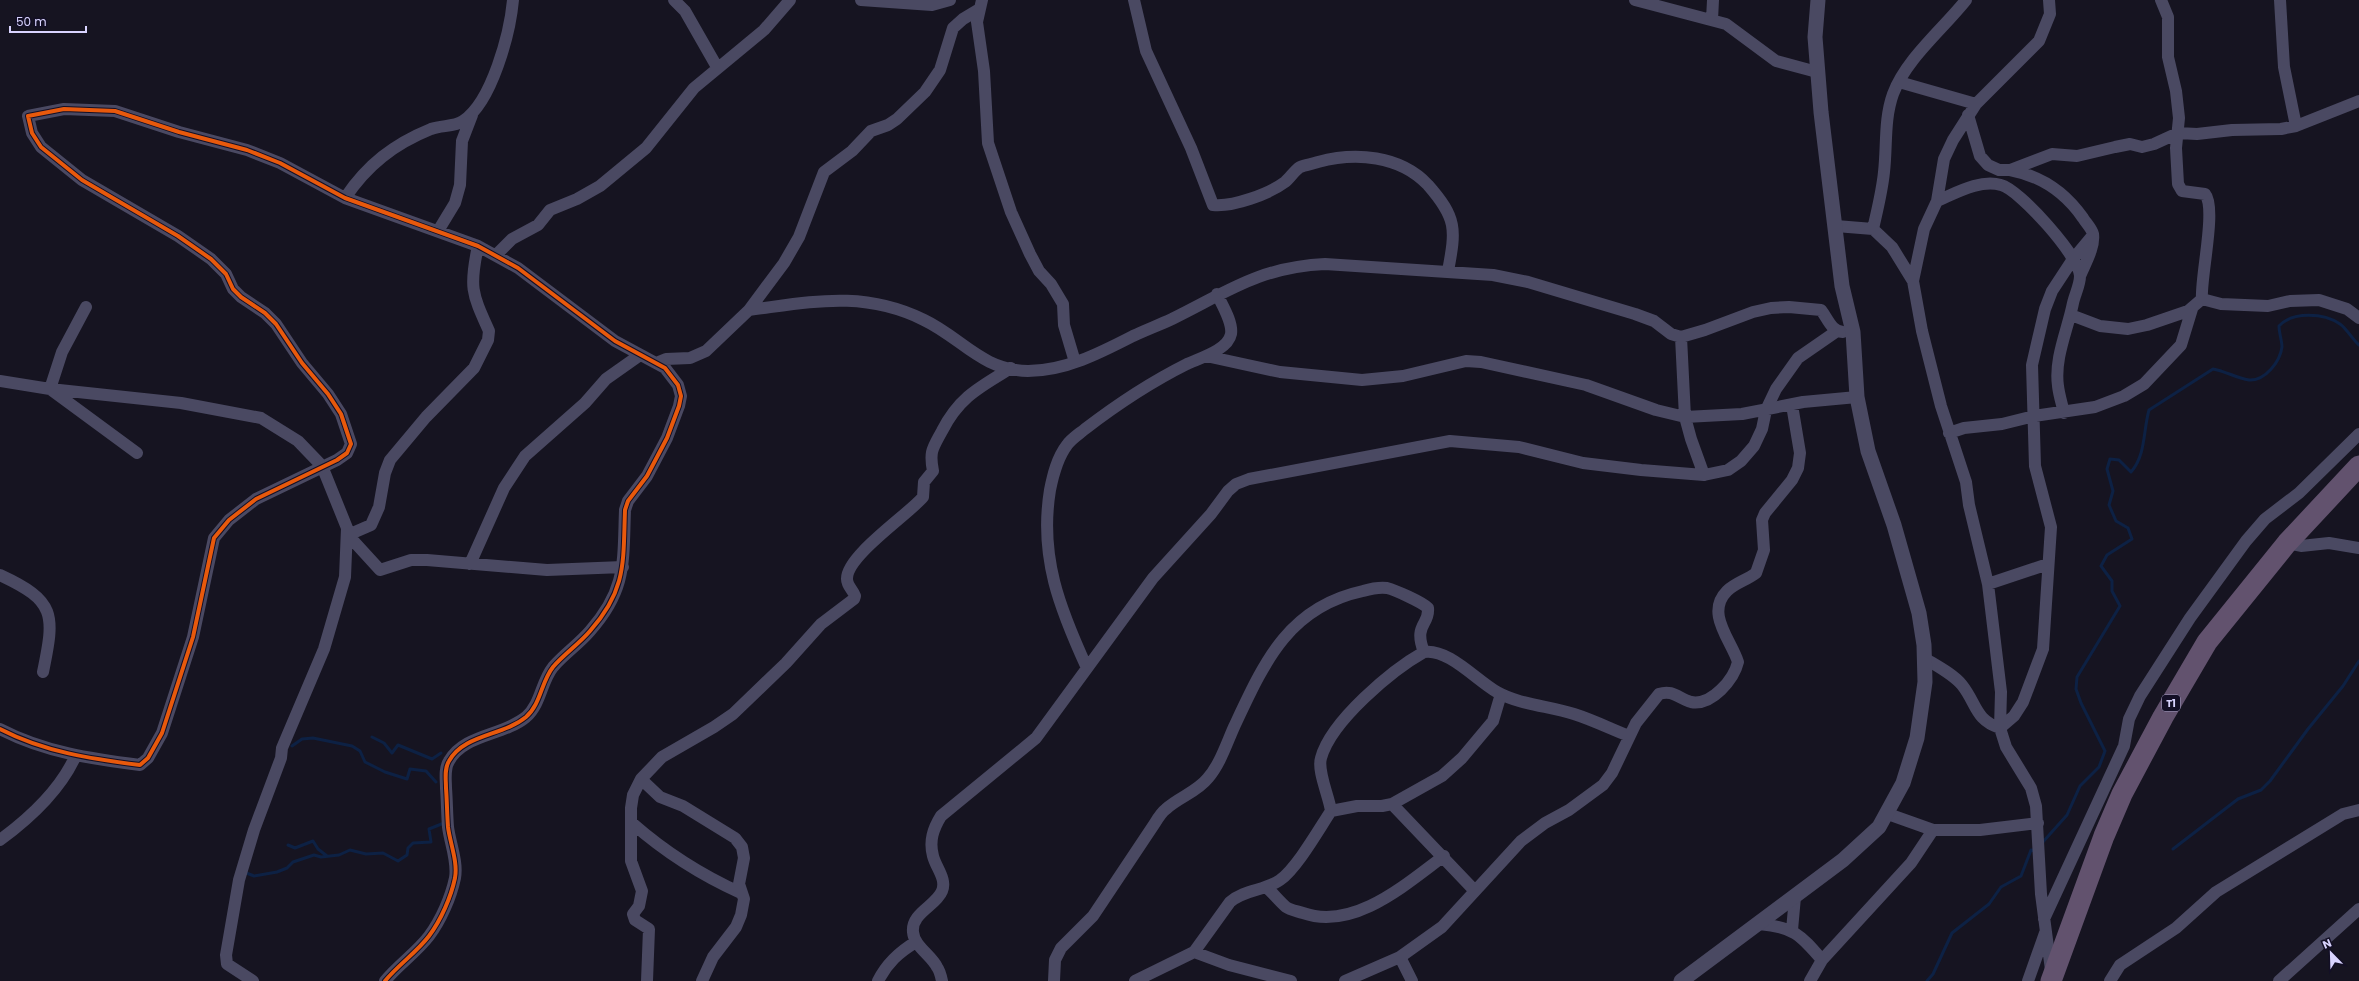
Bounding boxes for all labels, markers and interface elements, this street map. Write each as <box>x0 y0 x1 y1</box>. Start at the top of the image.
scale bar <box>10 8 86 34</box>
text: 50 m <box>16 13 47 30</box>
road number: T1 <box>2162 695 2180 711</box>
north arrow <box>2311 933 2351 973</box>
text: N <box>2320 935 2334 953</box>

